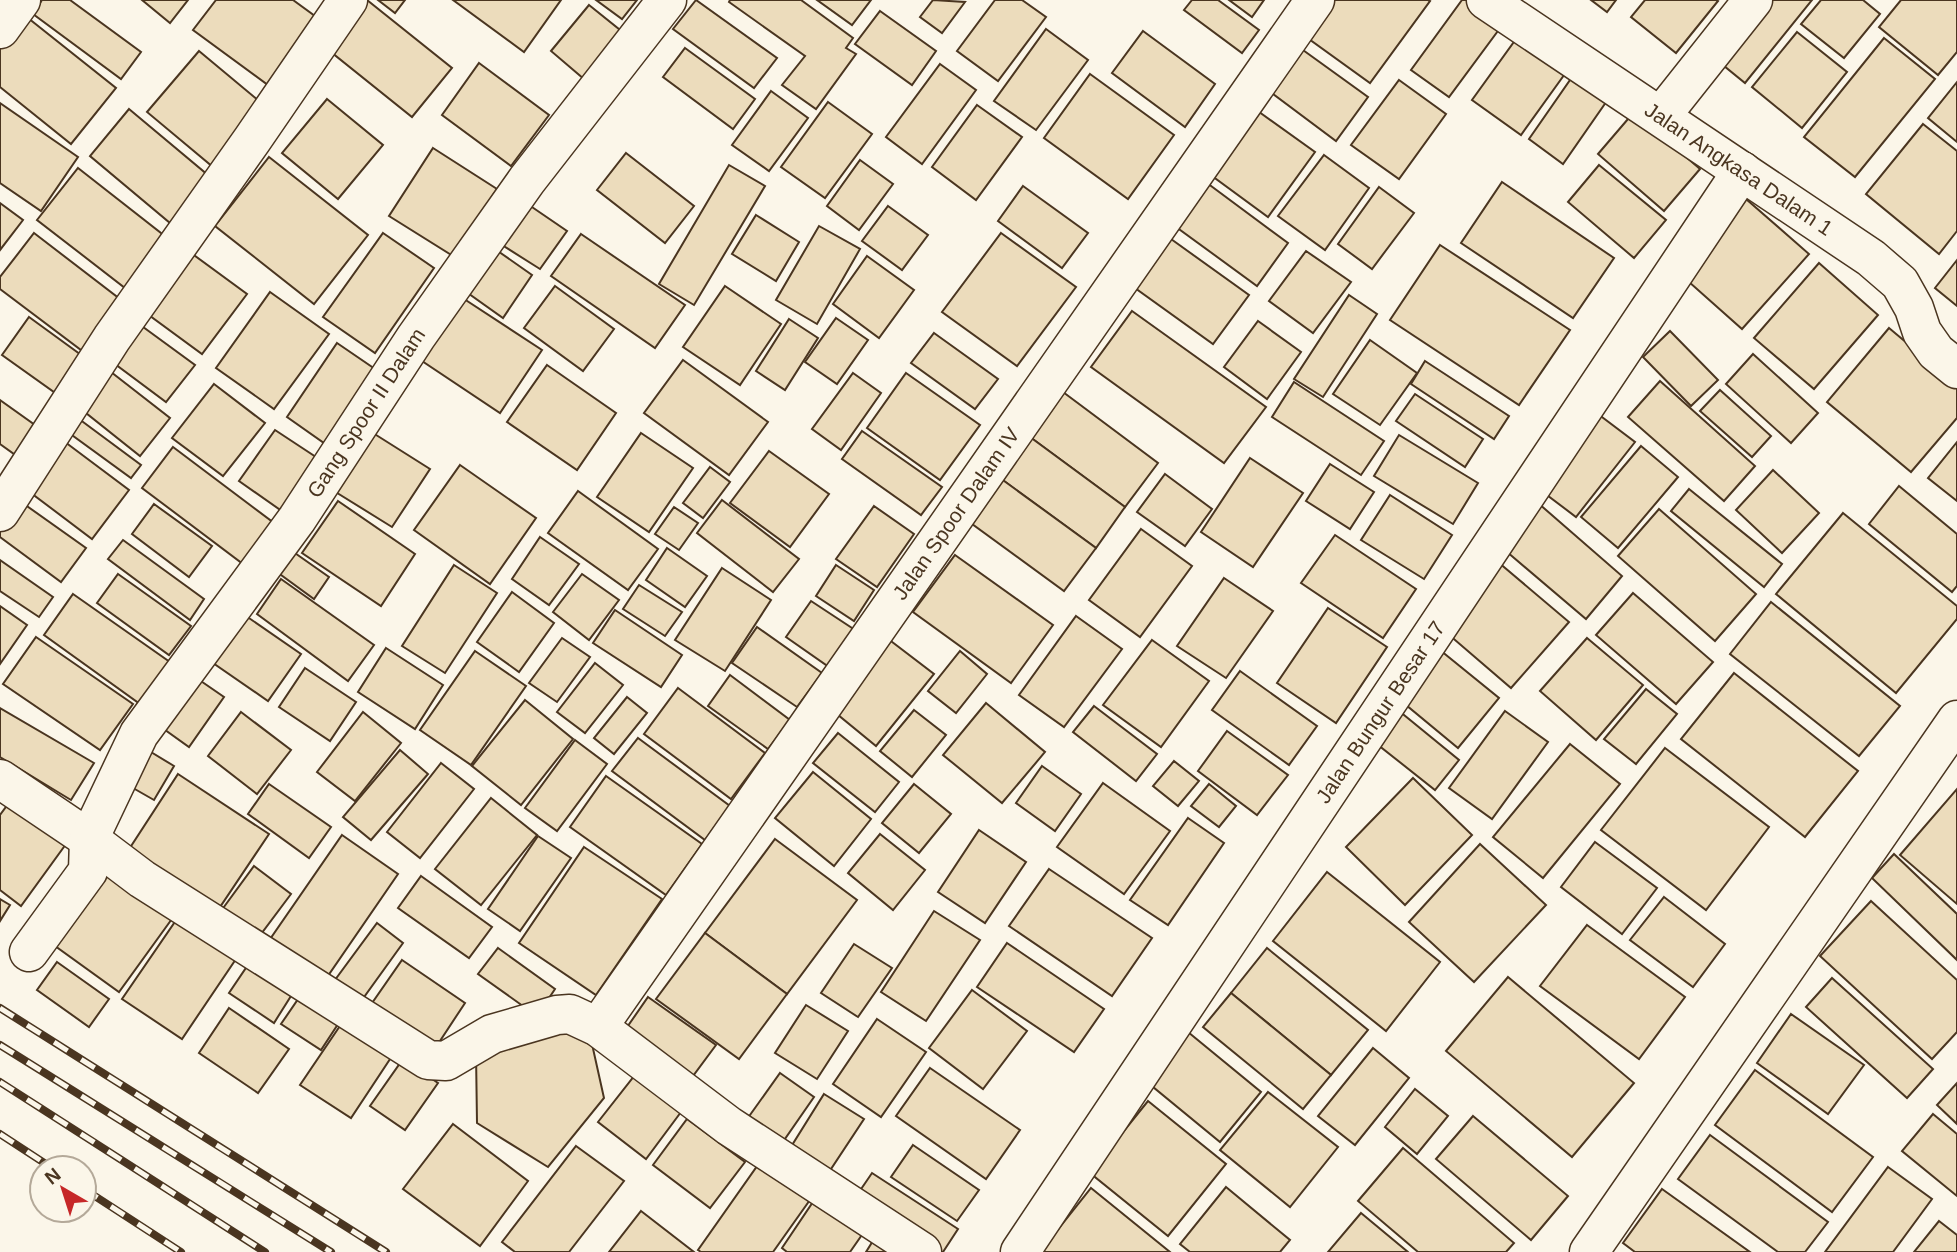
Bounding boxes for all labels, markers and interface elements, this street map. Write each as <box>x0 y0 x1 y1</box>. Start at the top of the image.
street label: Jalan Angkasa Dalam 1 <box>1641 98 1837 240</box>
street label: Gang Spoor II Dalam <box>302 324 430 502</box>
street label: Jalan Spoor Dalam IV <box>888 423 1024 604</box>
street label: Jalan Bungur Besar 17 <box>1311 617 1449 807</box>
north arrow <box>28 1154 98 1224</box>
text: N <box>41 1164 65 1189</box>

